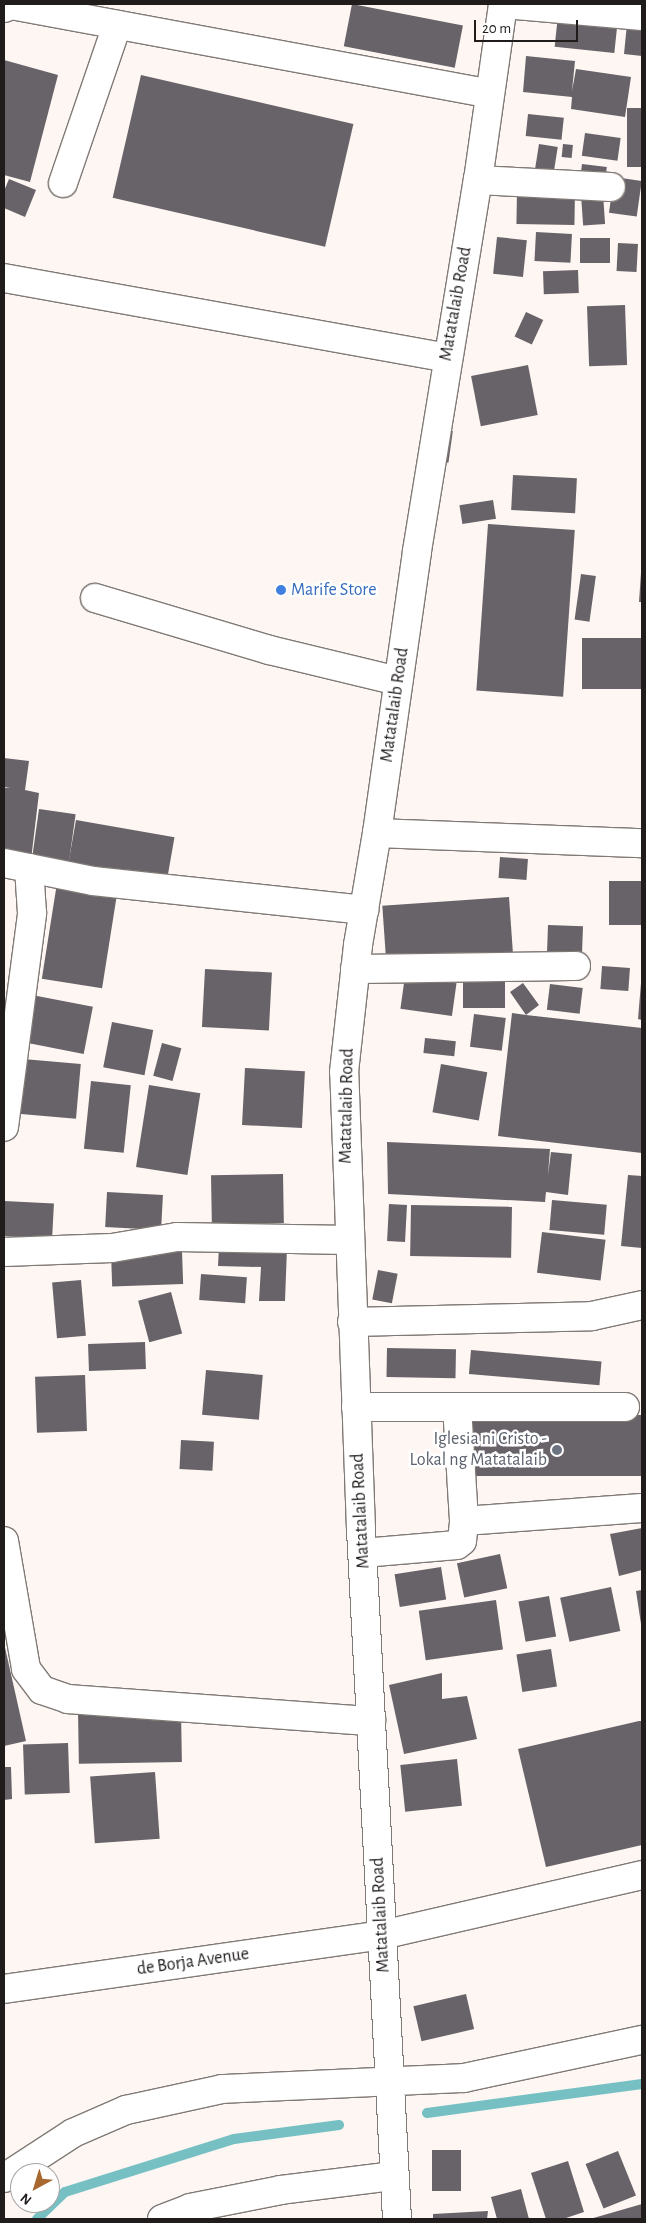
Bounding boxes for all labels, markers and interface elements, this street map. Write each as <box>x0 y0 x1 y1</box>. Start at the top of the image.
scale bar <box>476 10 580 42</box>
text: 20 m <box>482 21 511 36</box>
street label: Matatalaib Road <box>435 245 477 363</box>
place label: Marife Store <box>291 579 376 601</box>
marker: Marife Store <box>275 584 287 596</box>
street label: Matatalaib Road <box>376 646 414 764</box>
street label: Matatalaib Road <box>335 1048 359 1164</box>
place label: Iglesia ni Cristo - Lokal ng Matatalaib <box>409 1429 547 1472</box>
marker: Iglesia ni Cristo - Lokal ng Matatalaib <box>551 1444 563 1456</box>
street label: Matatalaib Road <box>347 1453 375 1569</box>
street label: Matatalaib Road <box>367 1857 395 1973</box>
street label: de Borja Avenue <box>136 1943 250 1981</box>
north arrow <box>10 2163 60 2213</box>
text: N <box>18 2190 34 2207</box>

